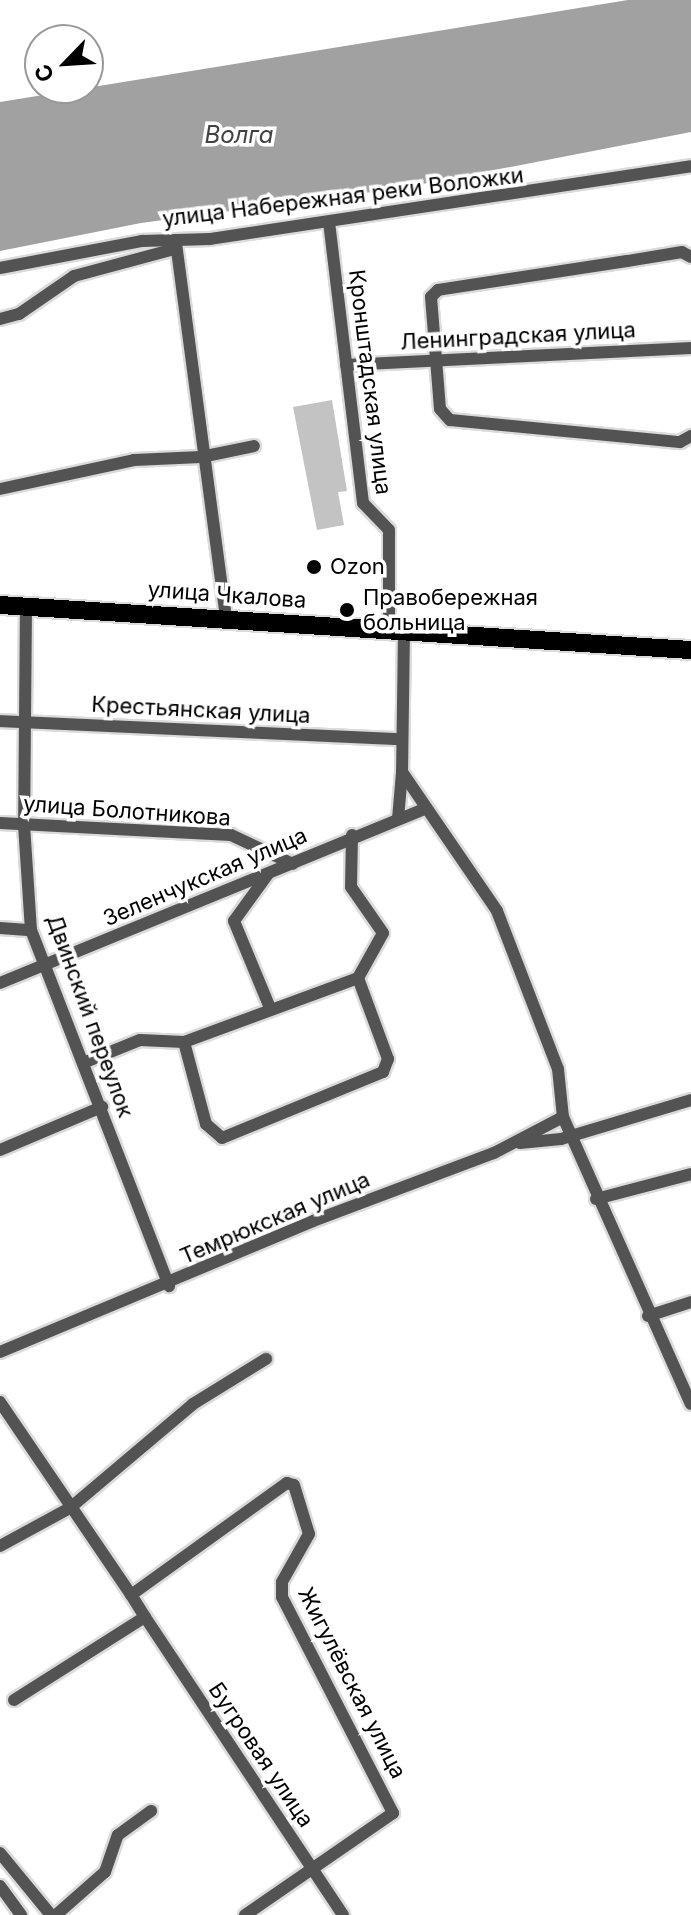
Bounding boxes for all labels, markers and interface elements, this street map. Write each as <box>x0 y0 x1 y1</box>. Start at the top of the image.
north arrow <box>24 24 104 104</box>
text: С <box>29 60 59 86</box>
water label: Волга <box>204 121 274 149</box>
street label: улица Набережная реки Воложки <box>161 162 525 232</box>
street label: Кронштадская улица <box>343 268 397 496</box>
street label: Ленинградская улица <box>400 317 636 355</box>
place label: Ozon <box>330 554 385 580</box>
marker: Ozon <box>305 558 323 576</box>
street label: улица Чкалова <box>147 576 307 614</box>
place label: Правобережная больница <box>363 584 538 636</box>
marker: Правобережная больница <box>338 601 356 619</box>
street label: Крестьянская улица <box>91 691 311 729</box>
street label: улица Болотникова <box>22 791 232 831</box>
street label: Зеленчукская улица <box>99 822 311 932</box>
street label: Двинский переулок <box>41 911 139 1121</box>
street label: Темрюкская улица <box>176 1166 374 1270</box>
street label: Жигулёвская улица <box>292 1583 412 1783</box>
street label: Бугровая улица <box>203 1678 319 1832</box>

